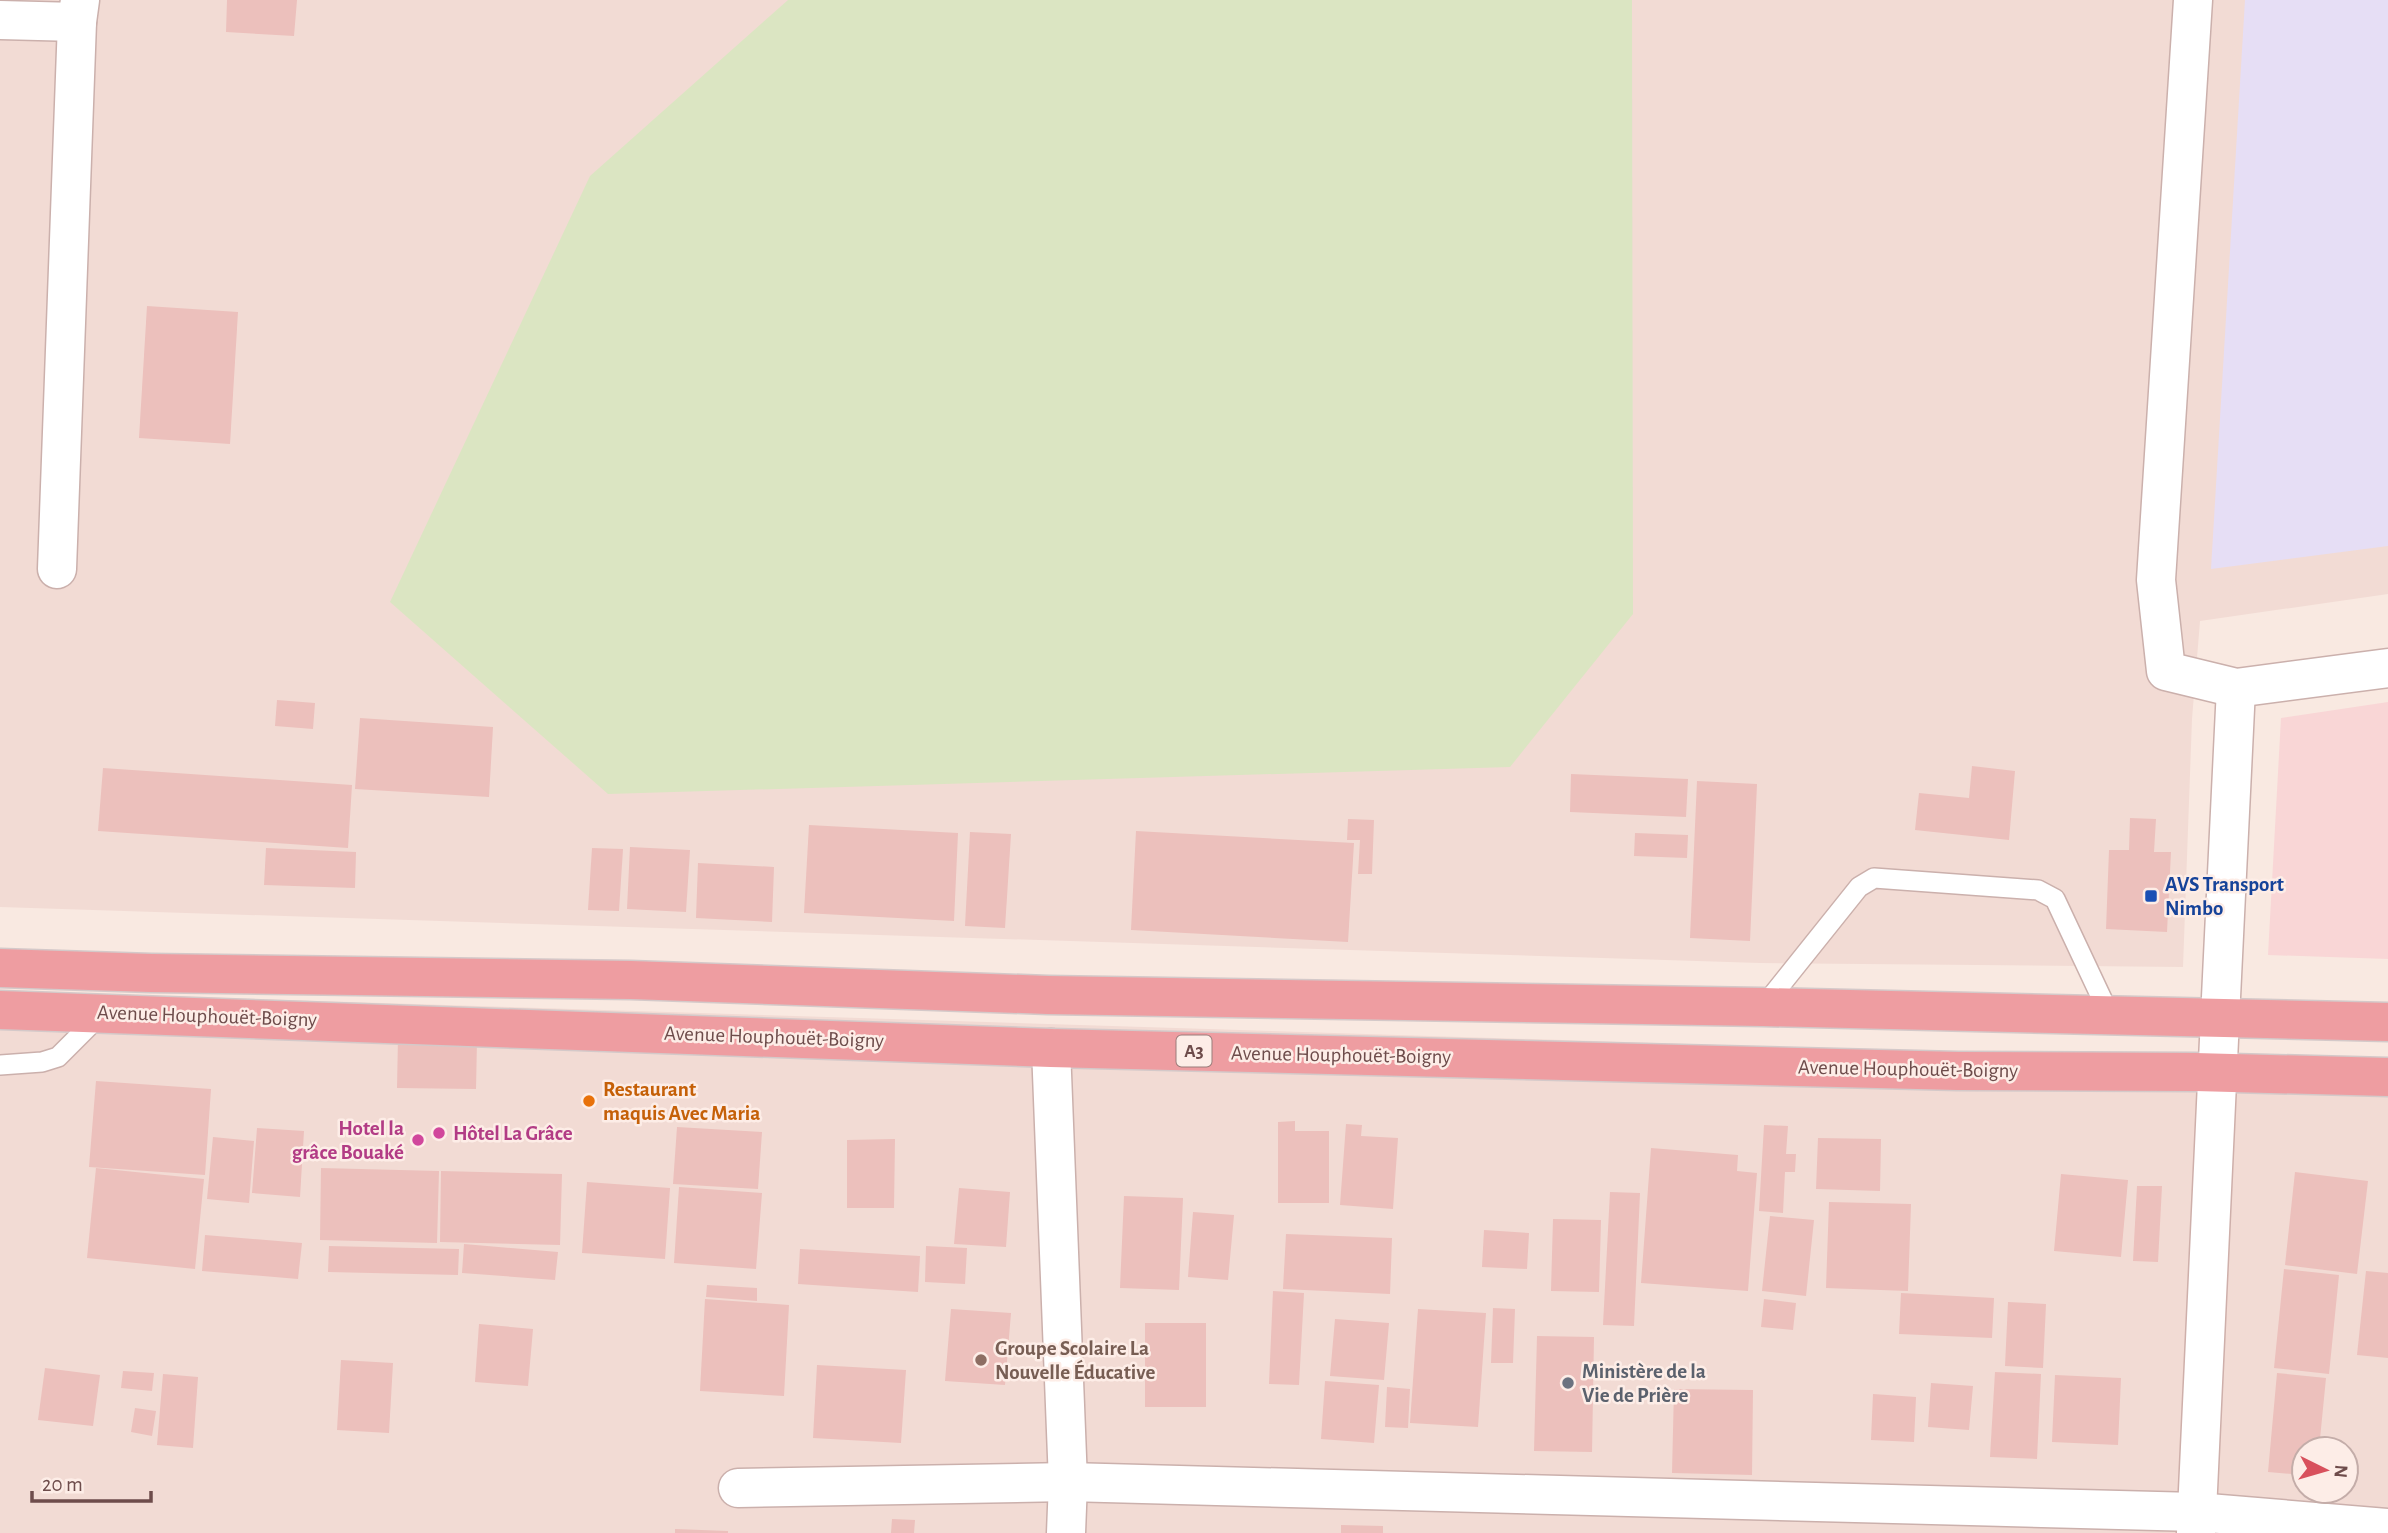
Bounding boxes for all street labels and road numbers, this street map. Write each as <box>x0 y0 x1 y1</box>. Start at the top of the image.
street label: Avenue Houphouët-Boigny <box>97 1002 317 1030</box>
street label: Avenue Houphouët-Boigny <box>664 1023 884 1051</box>
road number: A3 <box>1176 1036 1212 1066</box>
street label: Avenue Houphouët-Boigny <box>1231 1043 1451 1067</box>
street label: Avenue Houphouët-Boigny <box>1798 1057 2018 1081</box>

